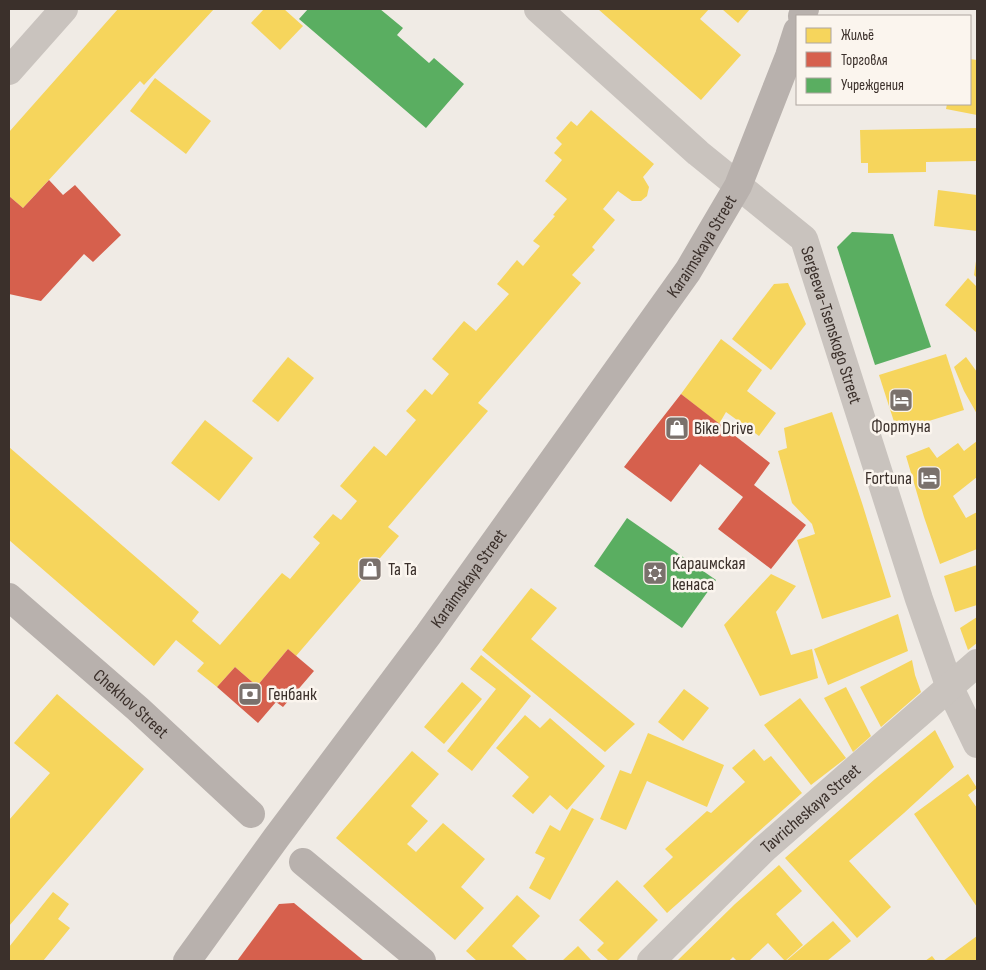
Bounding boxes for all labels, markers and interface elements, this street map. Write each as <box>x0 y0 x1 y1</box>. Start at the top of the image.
legend <box>796 15 971 105</box>
text: Жильё <box>841 26 874 45</box>
text: Торговля <box>841 51 888 70</box>
text: Учреждения <box>841 76 904 95</box>
street label: Karaimskaya Street <box>662 191 741 301</box>
street label: Sergeeva-Tsenskogo Street <box>796 244 867 407</box>
hotel icon: Фортуна <box>888 387 914 413</box>
shop icon: Bike Drive <box>664 415 690 441</box>
place label: Фортуна <box>871 416 931 437</box>
place label: Bike Drive <box>694 418 753 439</box>
hotel icon: Fortuna <box>916 465 942 491</box>
place label: Fortuna <box>865 468 912 489</box>
street label: Karaimskaya Street <box>426 524 511 632</box>
place label: Караимская кенаса <box>672 553 746 595</box>
shop icon: Та Та <box>357 556 383 582</box>
place label: Та Та <box>388 559 417 580</box>
synagogue icon: Караимская кенаса <box>642 560 668 586</box>
street label: Chekhov Street <box>89 665 173 743</box>
bank icon: Генбанк <box>237 681 263 707</box>
place label: Генбанк <box>268 684 317 705</box>
street label: Tavricheskaya Street <box>757 759 865 857</box>

